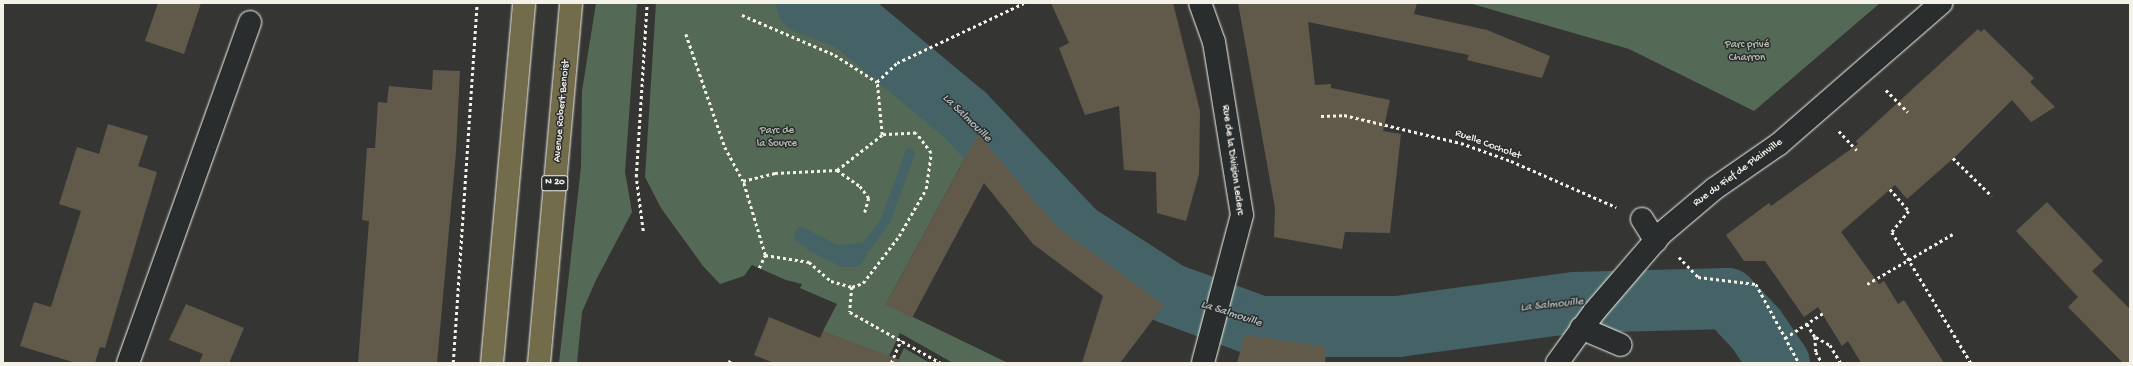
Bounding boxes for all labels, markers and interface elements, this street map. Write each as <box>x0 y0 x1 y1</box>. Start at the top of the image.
park label: Parc privé Charron <box>1725 39 1769 65</box>
street label: Avenue Robert Benoist <box>551 59 573 163</box>
water label: La Salmouille <box>938 92 994 146</box>
street label: Rue de la Division Leclerc <box>1218 104 1246 216</box>
park label: Parc de la Source <box>757 125 797 151</box>
street label: Ruelle Cocholet <box>1453 127 1523 163</box>
street label: Rue du Fief de Plainville <box>1691 136 1785 210</box>
road number: N 20 <box>541 175 569 191</box>
water label: La Salmouille <box>1520 296 1584 316</box>
water label: La Salmouille <box>1199 298 1263 332</box>

